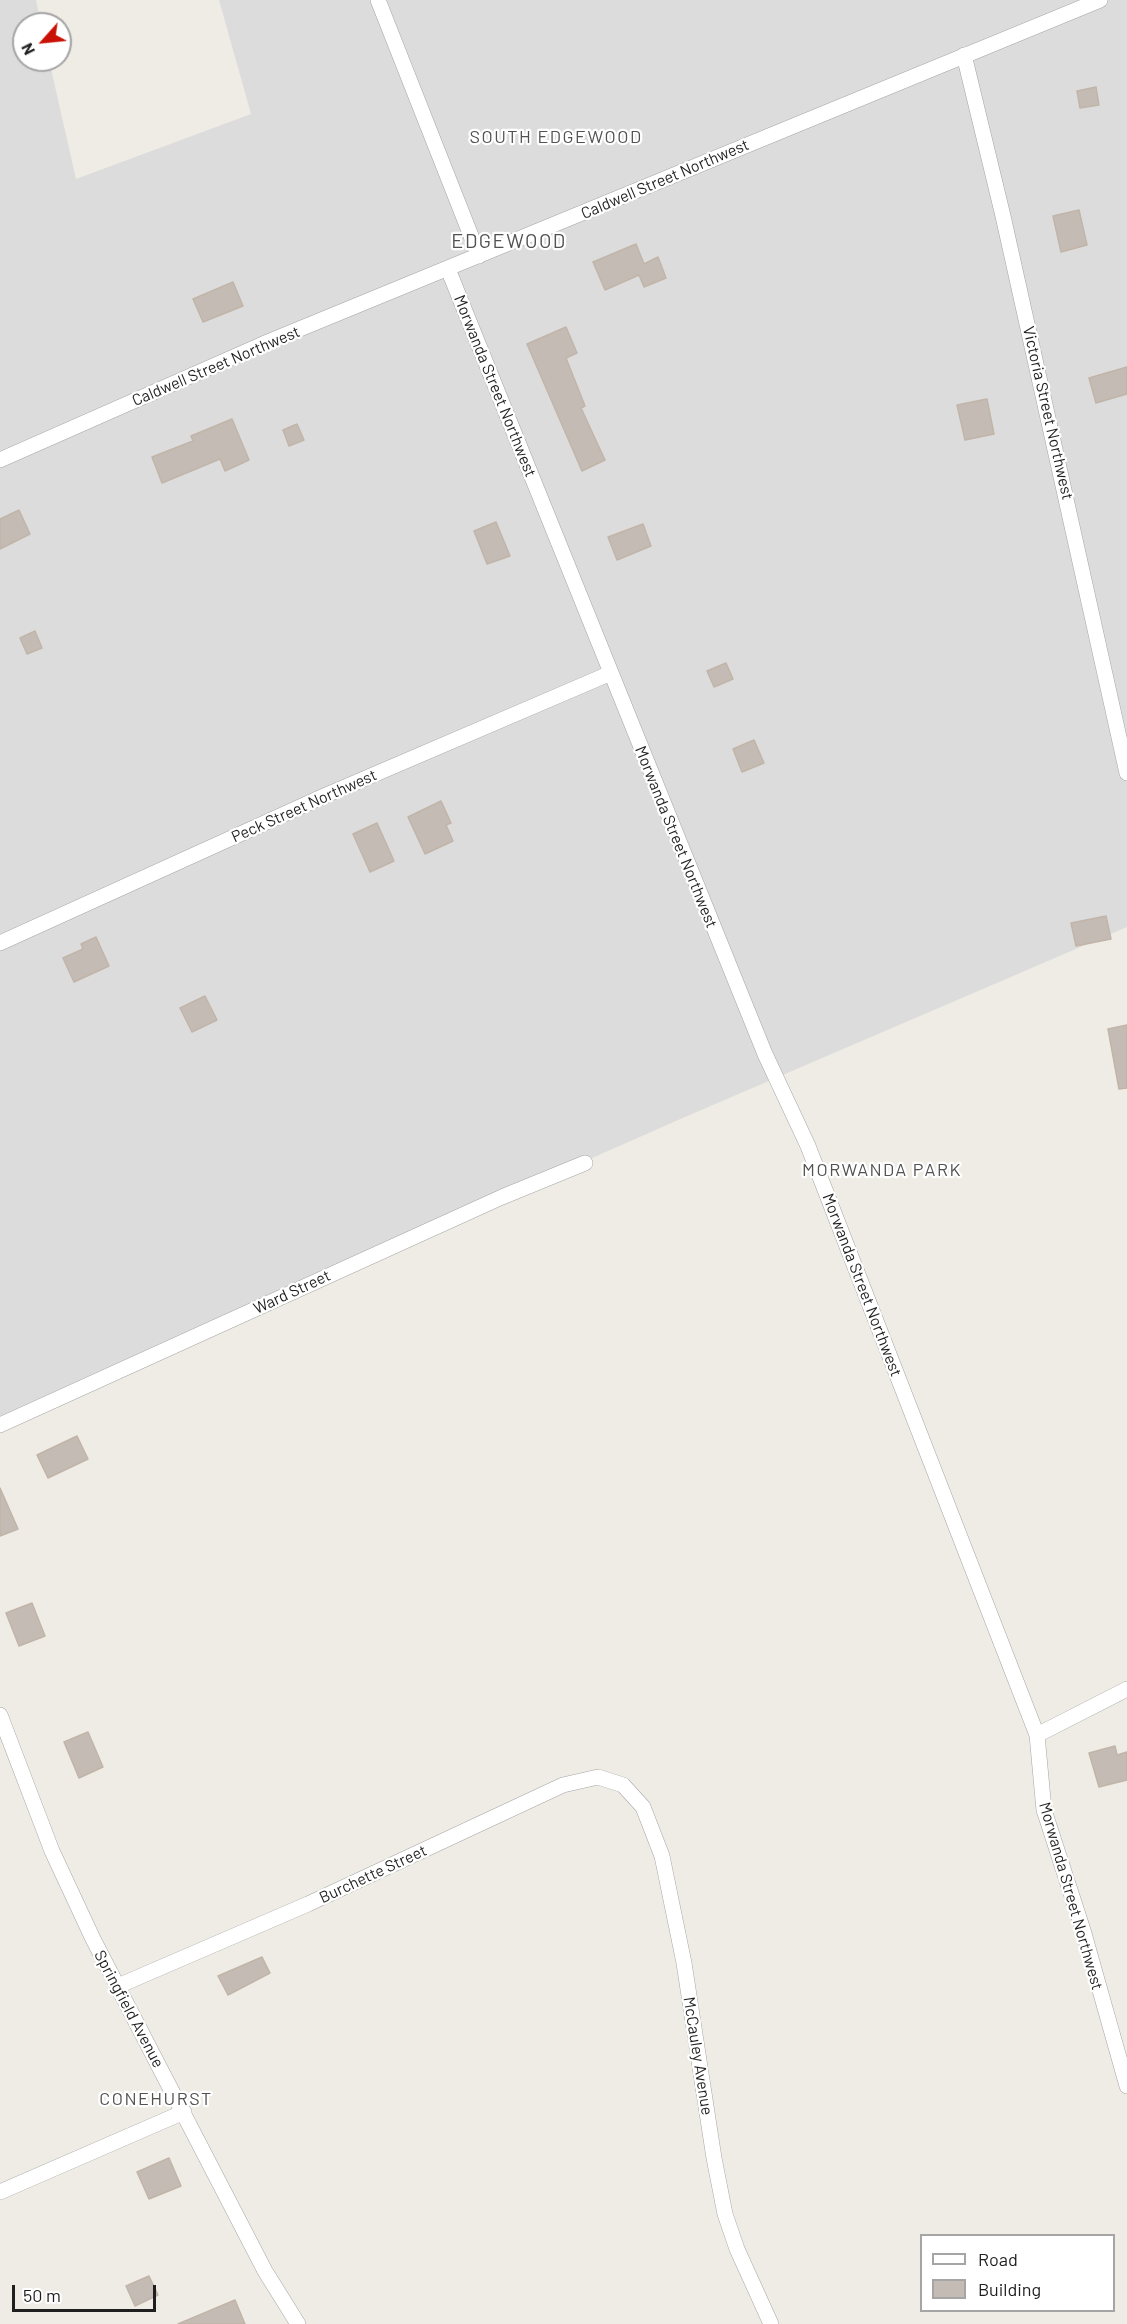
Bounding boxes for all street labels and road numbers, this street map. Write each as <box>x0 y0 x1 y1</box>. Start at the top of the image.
street label: Caldwell Street Northwest <box>578 135 752 223</box>
street label: Morwanda Street Northwest <box>450 292 540 480</box>
street label: Caldwell Street Northwest <box>129 322 303 410</box>
street label: Victoria Street Northwest <box>1019 324 1077 502</box>
street label: Morwanda Street Northwest <box>631 743 721 931</box>
street label: Peck Street Northwest <box>228 765 380 847</box>
street label: Morwanda Street Northwest <box>818 1191 906 1379</box>
street label: Ward Street <box>250 1266 334 1318</box>
street label: Morwanda Street Northwest <box>1035 1800 1107 1992</box>
street label: Burchette Street <box>316 1841 430 1907</box>
street label: Springfield Avenue <box>90 1947 168 2071</box>
street label: McCauley Avenue <box>679 1995 717 2117</box>

